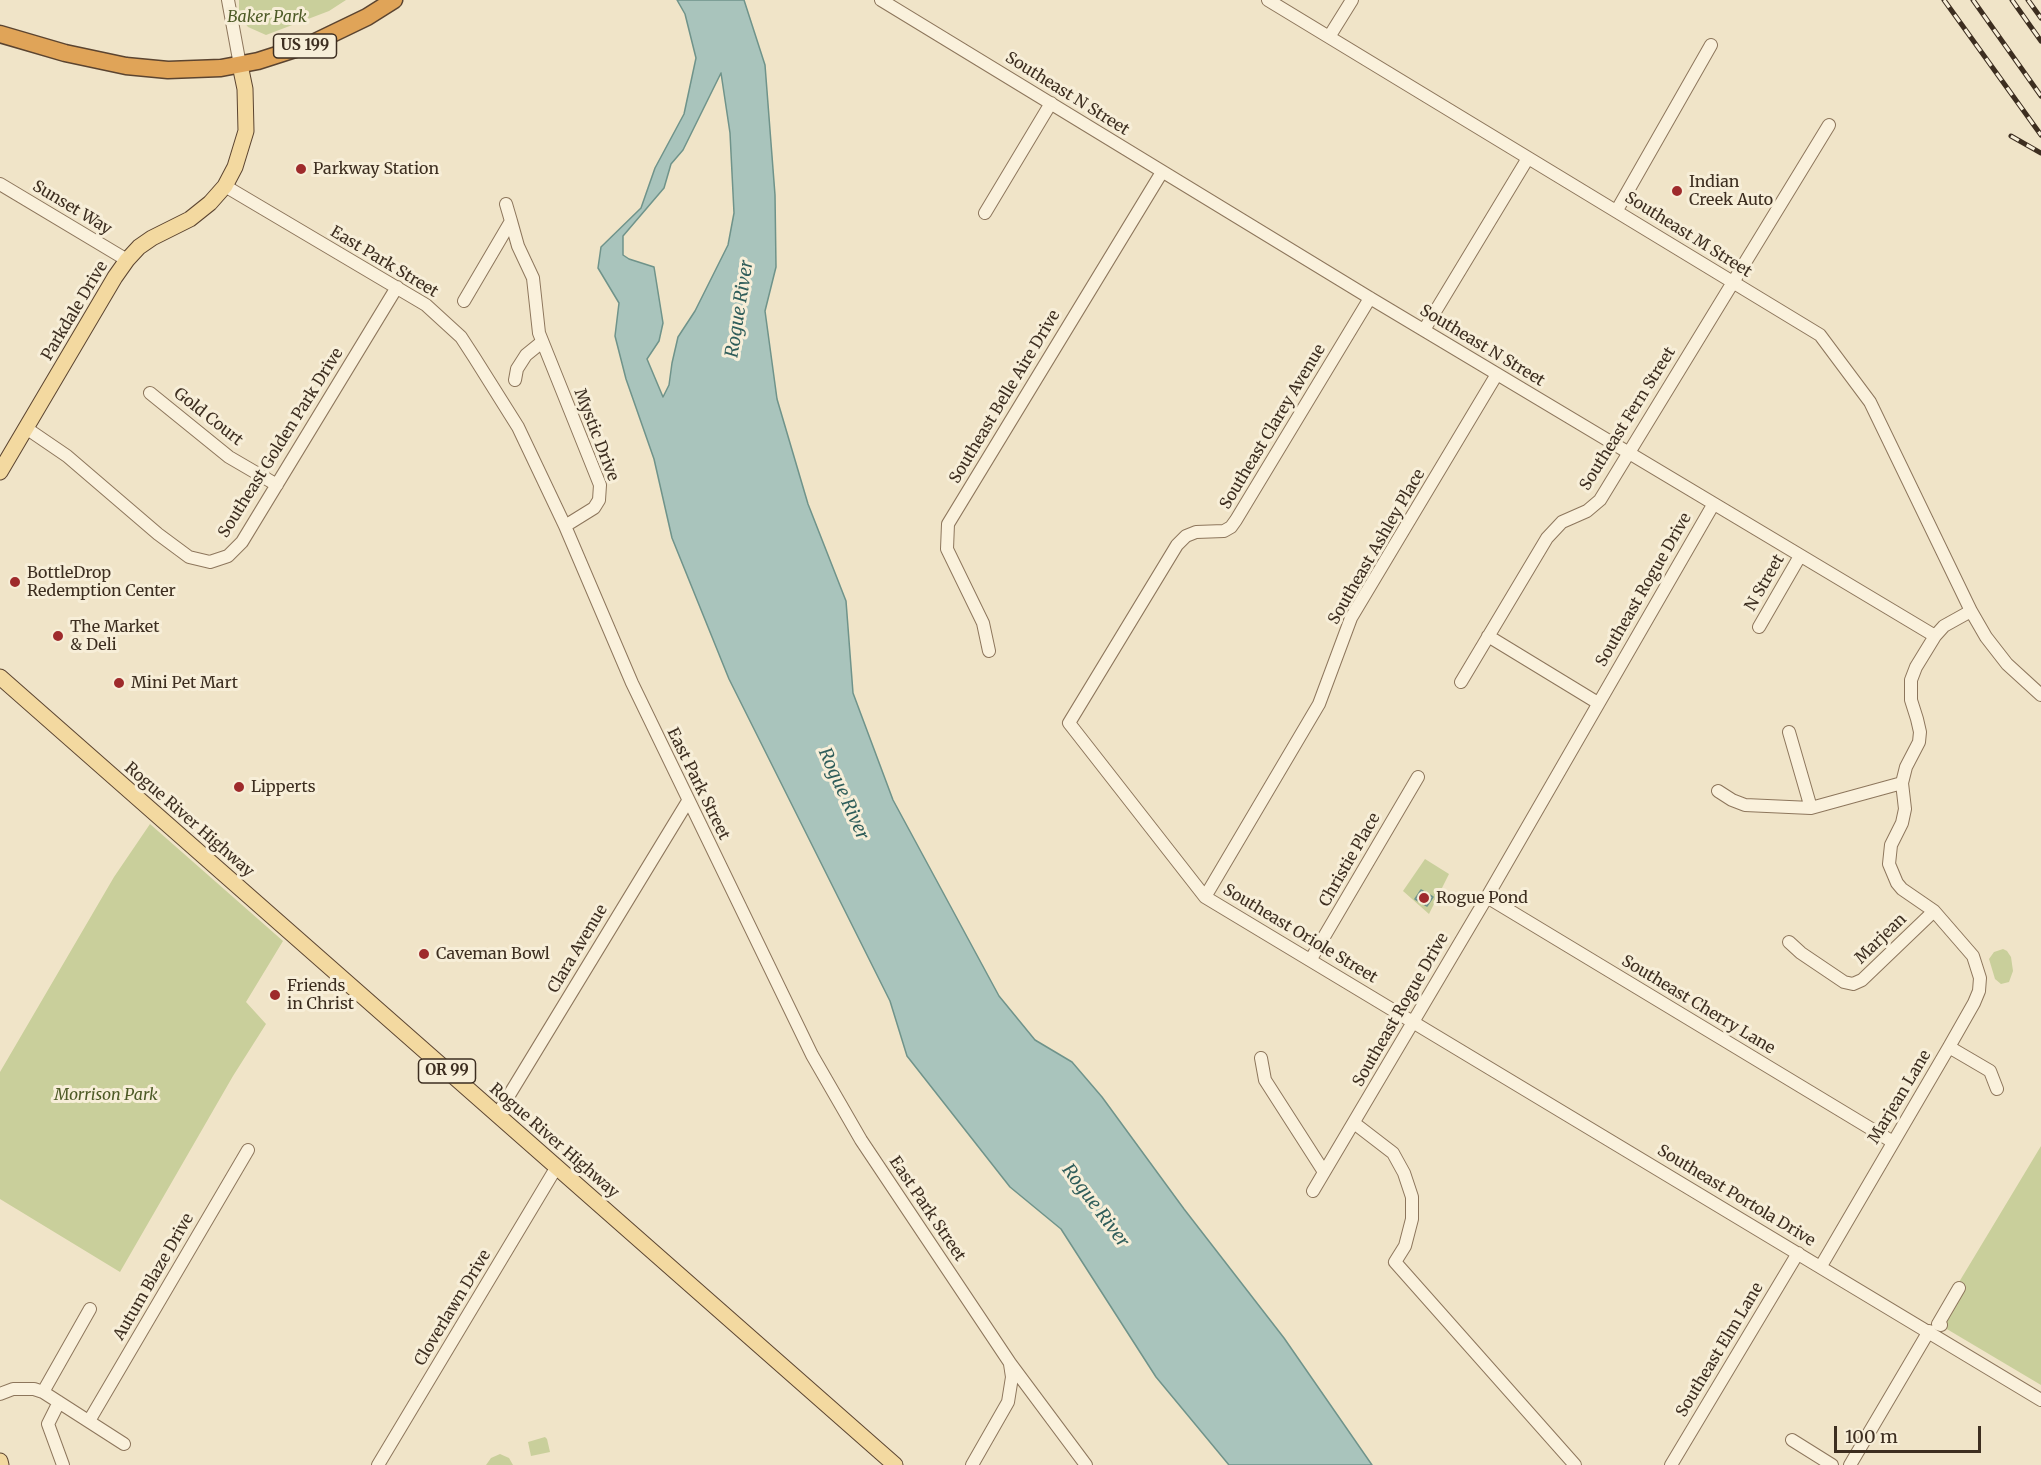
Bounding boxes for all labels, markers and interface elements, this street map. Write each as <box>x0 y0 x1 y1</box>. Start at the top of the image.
park label: Baker Park <box>227 7 307 27</box>
road number: US 199 <box>274 34 336 58</box>
street label: Southeast N Street <box>1002 48 1132 140</box>
place label: Parkway Station <box>313 159 439 179</box>
marker: Parkway Station <box>294 162 308 176</box>
place label: Indian Creek Auto <box>1689 172 1773 210</box>
street label: Sunset Way <box>29 177 115 239</box>
marker: Indian Creek Auto <box>1670 184 1684 198</box>
street label: Southeast M Street <box>1621 188 1755 282</box>
street label: East Park Street <box>327 222 441 302</box>
street label: Parkdale Drive <box>38 258 112 364</box>
water label: Rogue River <box>722 259 758 359</box>
street label: Southeast N Street <box>1416 301 1548 391</box>
street label: Southeast Belle Aire Drive <box>946 307 1064 487</box>
street label: Southeast Clarey Avenue <box>1216 341 1330 513</box>
street label: Southeast Fern Street <box>1576 344 1680 494</box>
street label: Southeast Golden Park Drive <box>215 345 347 541</box>
street label: Gold Court <box>170 384 246 450</box>
street label: Mystic Drive <box>570 386 622 484</box>
street label: Southeast Ashley Place <box>1325 466 1429 628</box>
street label: Southeast Rogue Drive <box>1592 510 1696 670</box>
street label: N Street <box>1741 551 1789 615</box>
place label: BottleDrop Redemption Center <box>27 563 176 601</box>
marker: BottleDrop Redemption Center <box>8 575 22 589</box>
place label: The Market & Deli <box>70 617 159 655</box>
marker: The Market & Deli <box>51 629 65 643</box>
place label: Mini Pet Mart <box>131 673 238 693</box>
marker: Mini Pet Mart <box>112 676 126 690</box>
street label: East Park Street <box>663 725 733 843</box>
water label: Rogue River <box>813 745 873 843</box>
street label: Rogue River Highway <box>120 759 258 881</box>
place label: Lipperts <box>251 777 316 797</box>
marker: Lipperts <box>232 780 246 794</box>
street label: Christie Place <box>1315 810 1385 910</box>
street label: Southeast Oriole Street <box>1219 880 1381 988</box>
place label: Rogue Pond <box>1436 888 1528 908</box>
marker: Rogue Pond <box>1417 891 1431 905</box>
street label: Clara Avenue <box>544 901 612 997</box>
street label: Marjean <box>1851 910 1911 968</box>
street label: Southeast Rogue Drive <box>1349 930 1453 1090</box>
place label: Caveman Bowl <box>436 944 550 964</box>
marker: Caveman Bowl <box>417 947 431 961</box>
street label: Southeast Cherry Lane <box>1618 952 1778 1058</box>
place label: Friends in Christ <box>287 976 354 1014</box>
marker: Friends in Christ <box>268 988 282 1002</box>
street label: Marjean Lane <box>1865 1047 1935 1147</box>
road number: OR 99 <box>418 1059 476 1083</box>
street label: Rogue River Highway <box>485 1080 623 1202</box>
park label: Morrison Park <box>54 1085 158 1105</box>
street label: Southeast Portola Drive <box>1654 1141 1818 1251</box>
street label: East Park Street <box>885 1153 969 1265</box>
water label: Rogue River <box>1057 1160 1133 1252</box>
street label: Autum Blaze Drive <box>110 1210 198 1344</box>
street label: Cloverlawn Drive <box>411 1247 495 1369</box>
street label: Southeast Elm Lane <box>1672 1279 1768 1421</box>
scale bar <box>1837 1414 1984 1452</box>
text: 100 m <box>1845 1425 1898 1448</box>

